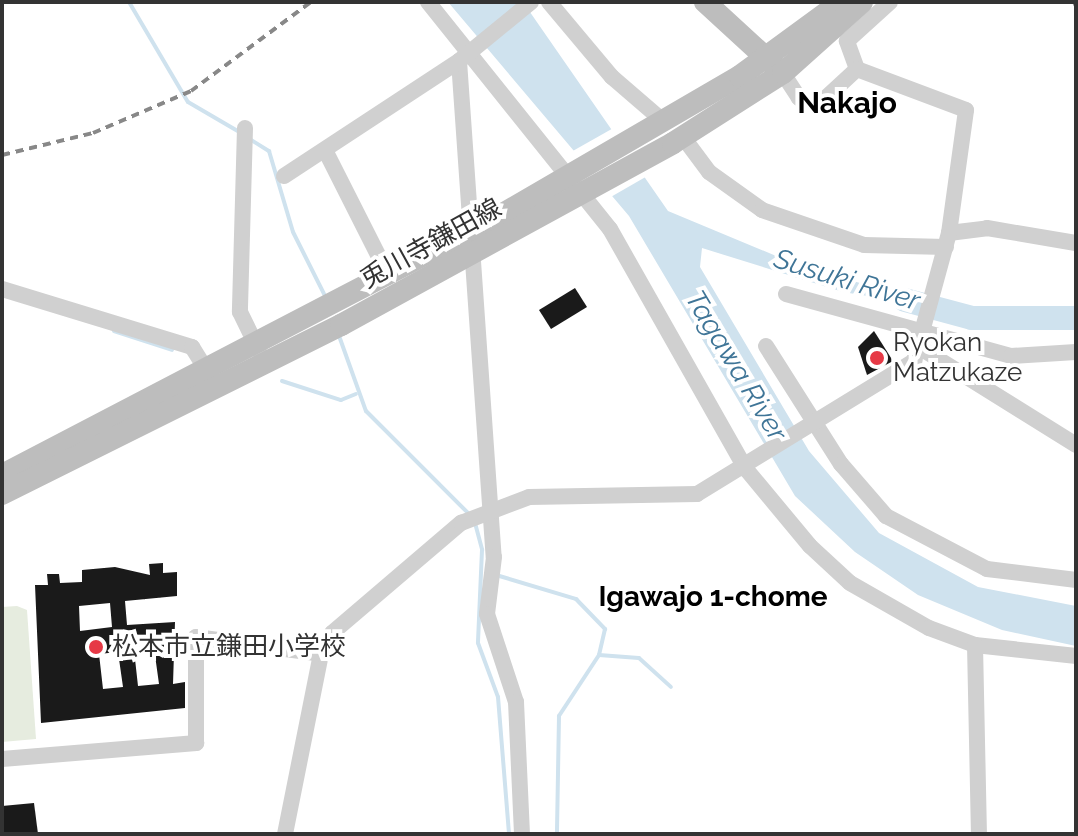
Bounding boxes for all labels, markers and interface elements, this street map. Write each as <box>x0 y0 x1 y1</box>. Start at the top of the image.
district label: Nakajo <box>797 85 897 121</box>
street label: 兎川寺鎌田線 <box>355 193 507 295</box>
water label: Susuki River <box>770 242 924 318</box>
water label: Tagawa River <box>678 285 794 447</box>
place label: Ryokan Matzukaze <box>893 327 1022 388</box>
marker: Ryokan Matzukaze <box>868 349 886 367</box>
district label: Igawajo 1-chome <box>598 580 828 614</box>
place label: 松本市立鎌田小学校 <box>112 631 346 663</box>
marker: 松本市立鎌田小学校 <box>87 638 105 656</box>

